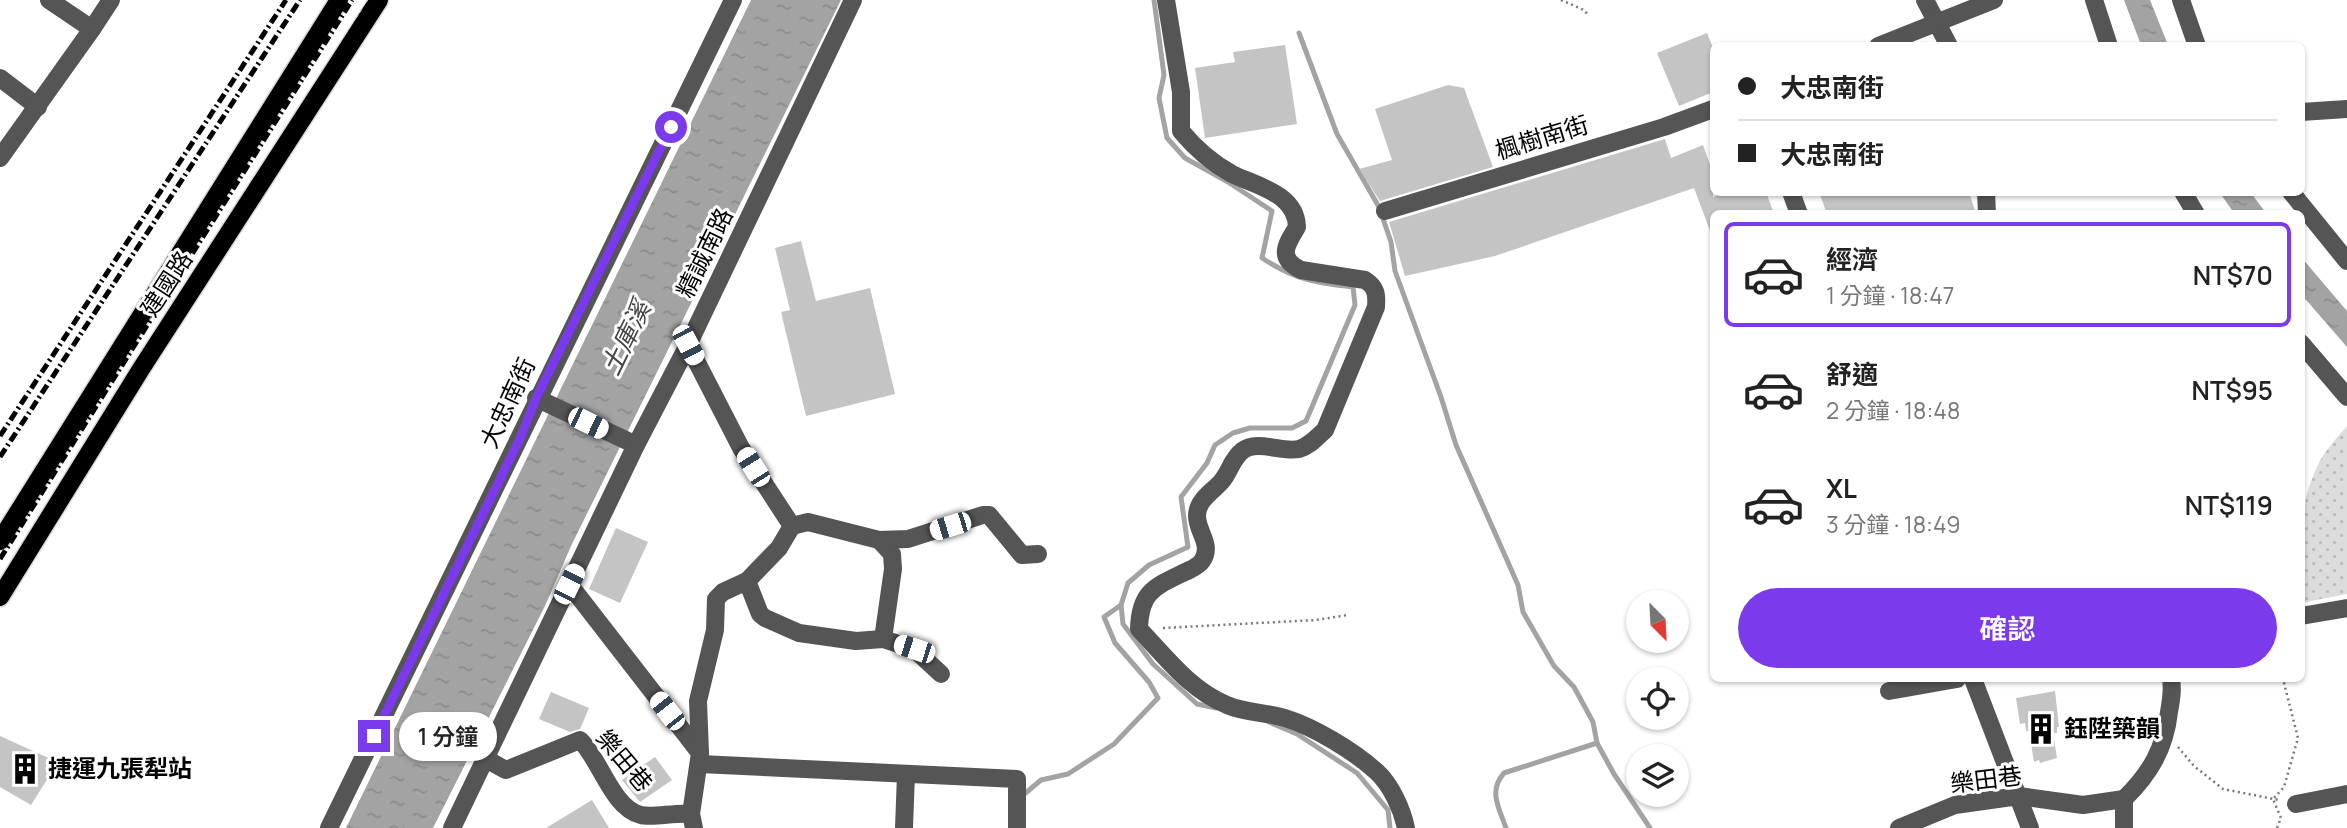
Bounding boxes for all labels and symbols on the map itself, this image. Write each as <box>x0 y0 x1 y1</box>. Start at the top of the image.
street label: 楓樹南街 <box>1491 107 1592 166</box>
route start <box>655 111 687 143</box>
street label: 精誠南路 <box>668 202 740 303</box>
street label: 建國路 <box>132 244 199 322</box>
water label: 土庫溪 <box>592 291 660 381</box>
car <box>669 322 708 368</box>
street label: 大忠南街 <box>471 352 542 453</box>
car <box>565 404 612 442</box>
car <box>733 444 774 490</box>
car <box>927 510 974 542</box>
car <box>551 561 588 607</box>
north arrow <box>1626 590 1689 653</box>
car <box>891 633 938 665</box>
car <box>646 688 689 734</box>
place label: 鈺陞築韻 <box>2064 711 2160 744</box>
callout: 1 分鐘 <box>398 712 496 760</box>
building icon: 鈺陞築韻 <box>2024 712 2058 746</box>
route end <box>358 720 390 752</box>
street label: 樂田巷 <box>589 722 661 798</box>
place label: 捷運九張犁站 <box>48 751 192 784</box>
building icon: 捷運九張犁站 <box>8 752 42 786</box>
street label: 樂田巷 <box>1948 758 2024 799</box>

